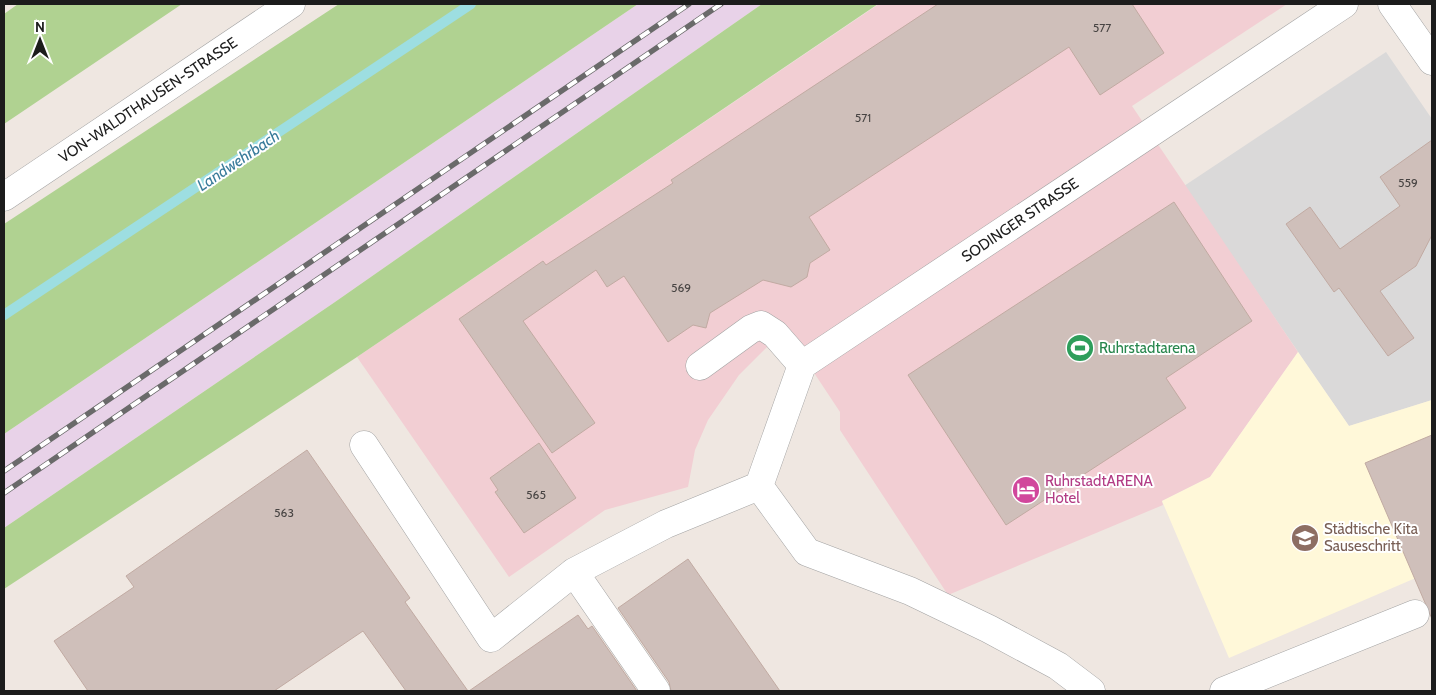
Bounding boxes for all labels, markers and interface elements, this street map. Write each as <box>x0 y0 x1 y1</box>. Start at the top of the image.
north arrow <box>15 15 65 65</box>
text: N <box>35 18 45 36</box>
house number: 577 <box>1093 20 1111 35</box>
street label: VON-WALDTHAUSEN-STRASSE <box>55 33 241 167</box>
house number: 571 <box>855 110 871 125</box>
water label: Landwehrbach <box>193 126 283 195</box>
street label: SODINGER STRASSE <box>958 174 1082 266</box>
house number: 559 <box>1398 175 1418 190</box>
house number: 569 <box>671 280 691 295</box>
sports icon: Ruhrstadtarena <box>1065 333 1095 363</box>
place label: Ruhrstadtarena <box>1099 339 1196 357</box>
place label: RuhrstadtARENA Hotel <box>1045 472 1154 507</box>
hotel icon: RuhrstadtARENA Hotel <box>1011 475 1041 505</box>
house number: 565 <box>526 487 546 502</box>
house number: 563 <box>274 505 294 520</box>
place label: Städtische Kita Sauseschritt <box>1324 520 1419 555</box>
school or university icon: Städtische Kita Sauseschritt <box>1290 523 1320 553</box>

